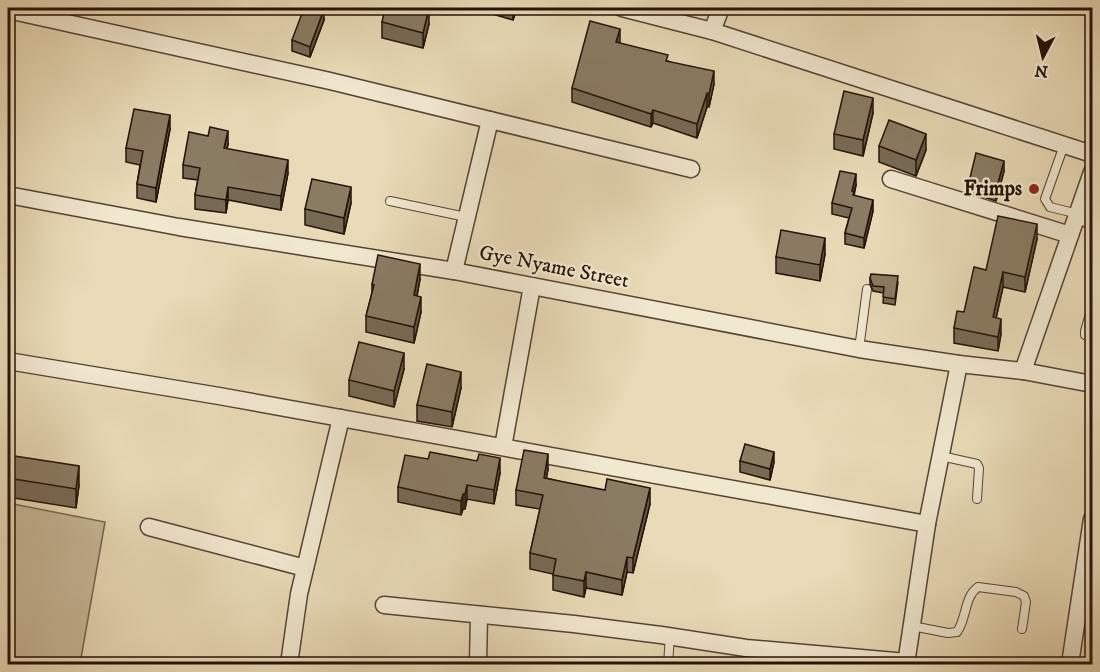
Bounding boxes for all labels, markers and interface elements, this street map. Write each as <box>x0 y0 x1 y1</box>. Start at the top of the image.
north arrow <box>1013 27 1073 87</box>
text: N <box>1034 60 1049 82</box>
place label: Frimps <box>964 176 1022 202</box>
marker: Frimps <box>1027 182 1041 196</box>
street label: Gye Nyame Street <box>477 240 631 294</box>

